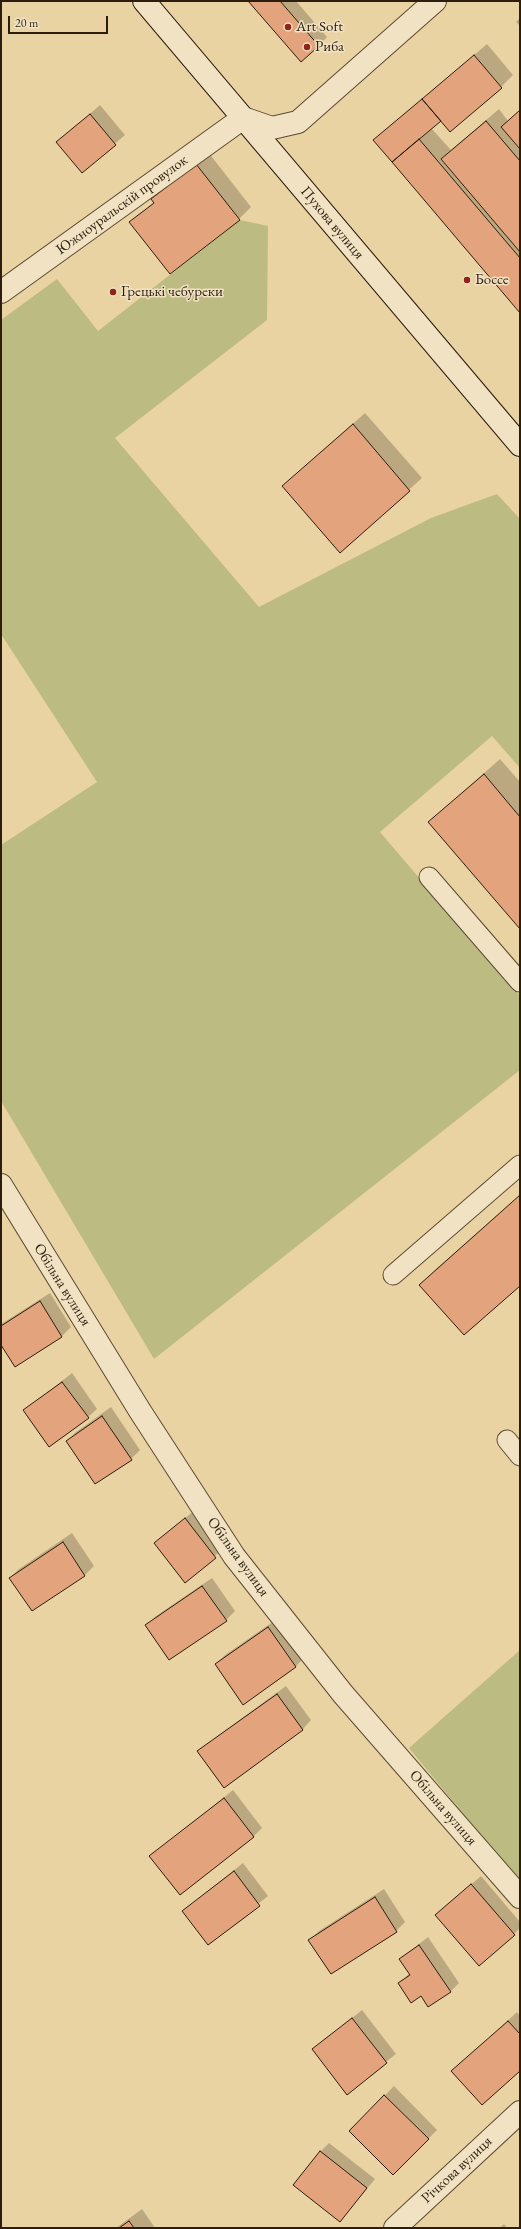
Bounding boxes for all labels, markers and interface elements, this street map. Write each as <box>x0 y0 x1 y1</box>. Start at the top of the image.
scale bar <box>10 8 110 34</box>
text: 20 m <box>15 15 38 31</box>
place label: Art Soft <box>296 18 343 36</box>
marker: Art Soft <box>283 22 293 32</box>
place label: Риба <box>315 38 344 56</box>
marker: Риба <box>302 42 312 52</box>
street label: Южноуральскій провулок <box>53 151 191 259</box>
street label: Пухова вулиця <box>296 183 368 263</box>
place label: Боссе <box>475 271 509 289</box>
marker: Боссе <box>462 275 472 285</box>
place label: Грецькі чебуреки <box>121 283 223 301</box>
marker: Грецькі чебуреки <box>108 287 118 297</box>
street label: Обільна вулиця <box>29 1240 95 1330</box>
street label: Обільна вулиця <box>203 1514 273 1600</box>
street label: Обільна вулиця <box>405 1767 481 1849</box>
street label: Річкова вулиця <box>418 2133 496 2207</box>

